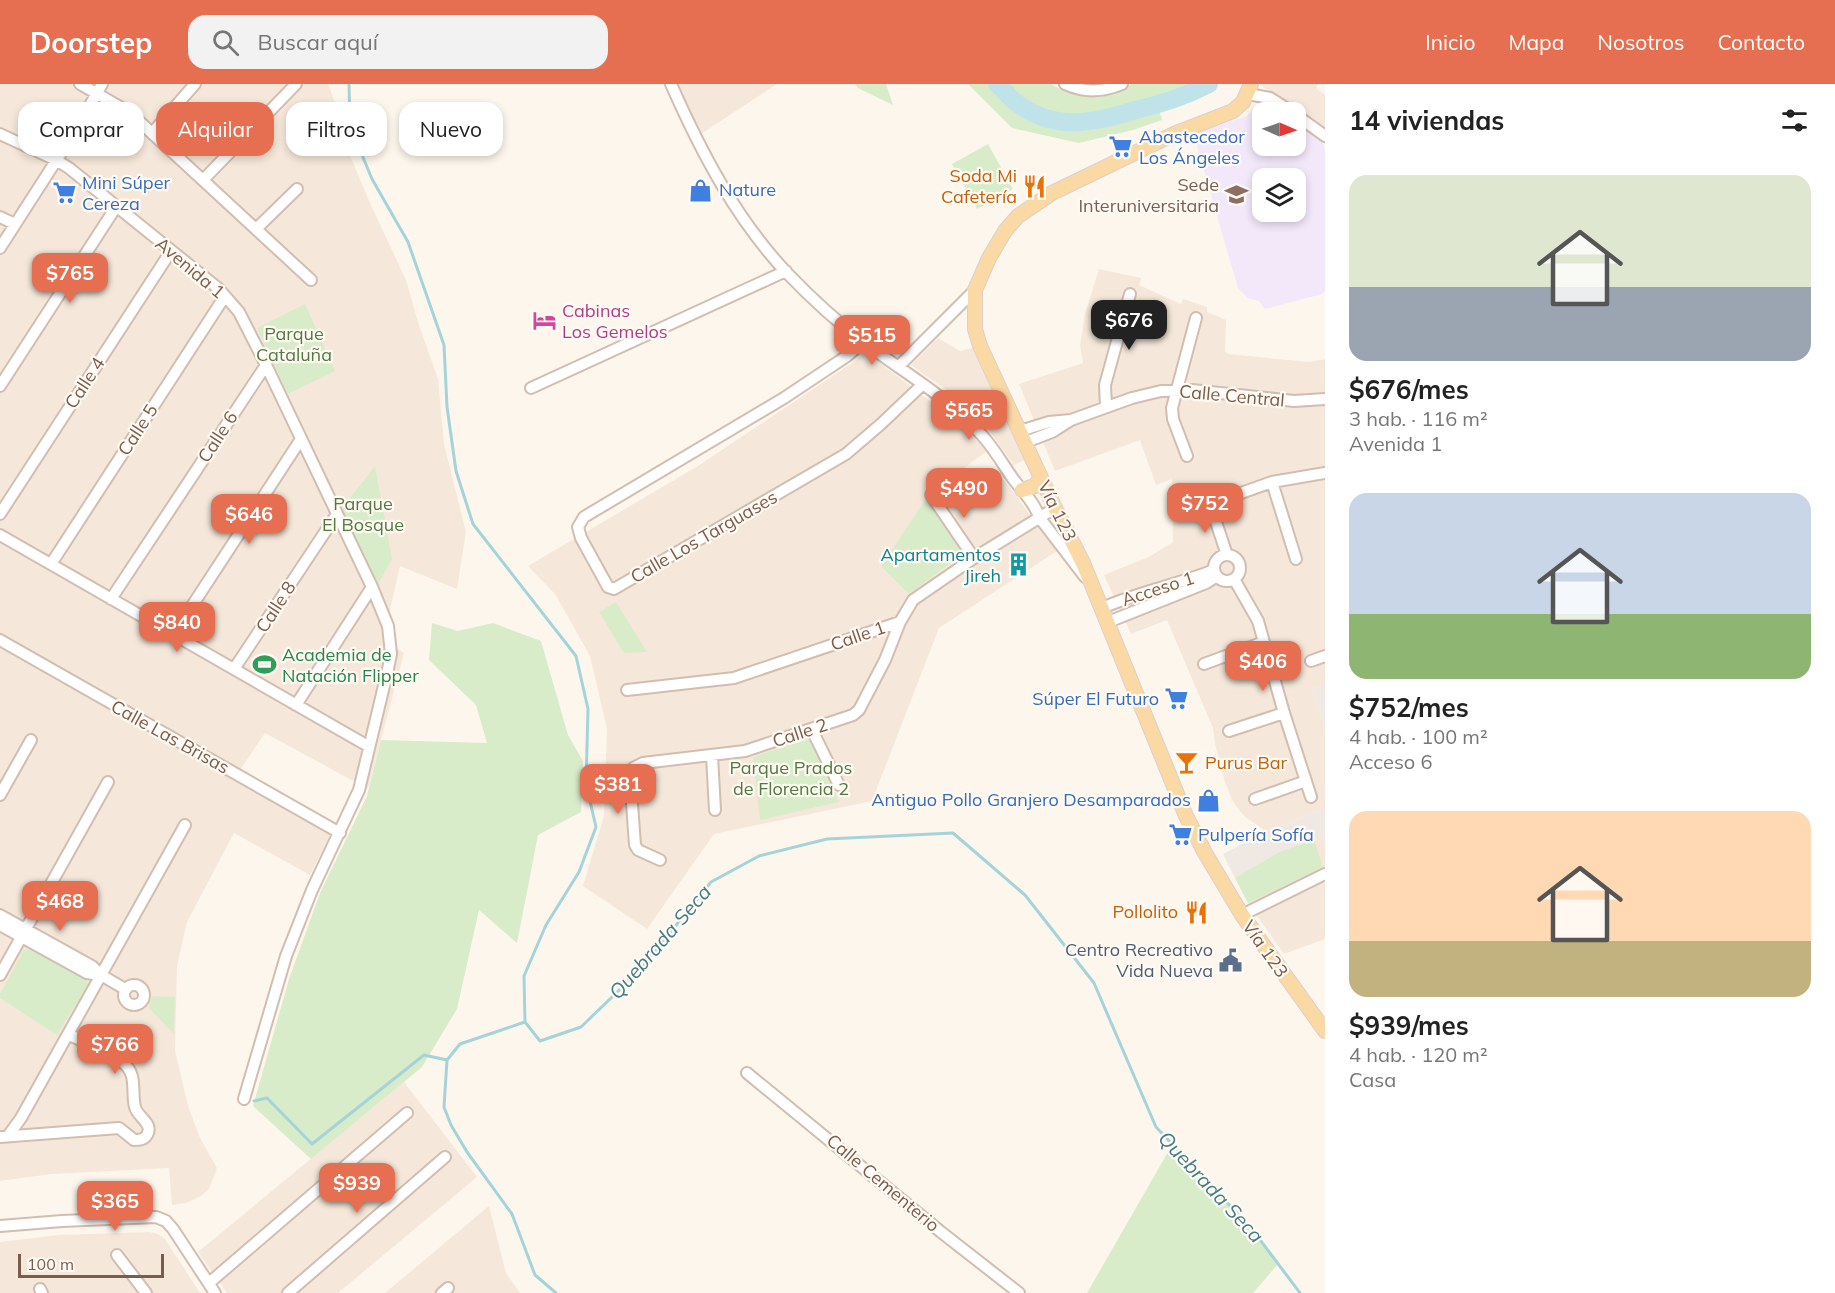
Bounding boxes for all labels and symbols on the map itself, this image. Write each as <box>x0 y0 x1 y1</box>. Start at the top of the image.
north arrow <box>1252 102 1306 156</box>
place label: Abastecedor Los Ángeles <box>1139 125 1245 169</box>
supermarket icon: Abastecedor Los Ángeles <box>1108 134 1134 160</box>
place label: Soda Mi Cafetería <box>941 164 1017 208</box>
place label: Mini Súper Cereza <box>82 171 170 215</box>
restaurant icon: Soda Mi Cafetería <box>1022 173 1048 199</box>
place label: Sede Interuniversitaria <box>1078 173 1219 217</box>
shop icon: Nature <box>688 177 714 203</box>
place label: Nature <box>719 178 776 201</box>
supermarket icon: Mini Súper Cereza <box>51 180 77 206</box>
school or university icon: Sede Interuniversitaria <box>1224 182 1250 208</box>
street label: Avenida 1 <box>151 232 230 303</box>
pin: $765 <box>34 253 106 304</box>
place label: Cabinas Los Gemelos <box>562 299 668 343</box>
pin: $676 <box>1093 300 1165 351</box>
hotel icon: Cabinas Los Gemelos <box>531 308 557 334</box>
pin: $515 <box>836 315 908 366</box>
park label: Parque Cataluña <box>256 322 332 366</box>
street label: Calle 4 <box>59 353 110 413</box>
street label: Calle Central <box>1178 379 1286 412</box>
pin: $565 <box>933 390 1005 441</box>
street label: Calle 5 <box>112 400 163 460</box>
street label: Calle 6 <box>192 407 243 467</box>
pin: $490 <box>928 468 1000 519</box>
street label: Vía 123 <box>1033 477 1082 545</box>
pin: $752 <box>1169 483 1241 534</box>
street label: Calle Los Targuases <box>626 485 781 588</box>
park label: Parque El Bosque <box>322 492 404 536</box>
pin: $646 <box>213 494 285 545</box>
place label: Apartamentos Jireh <box>881 543 1001 587</box>
building icon: Apartamentos Jireh <box>1006 552 1032 578</box>
street label: Acceso 1 <box>1119 566 1197 611</box>
street label: Calle 8 <box>250 577 301 637</box>
pin: $840 <box>141 602 213 653</box>
street label: Calle 1 <box>827 615 888 656</box>
pin: $406 <box>1227 641 1299 692</box>
place label: Academia de Natación Flipper <box>282 643 419 687</box>
sports icon: Academia de Natación Flipper <box>251 652 277 678</box>
supermarket icon: Súper El Futuro <box>1164 686 1190 712</box>
place label: Súper El Futuro <box>1032 687 1159 710</box>
street label: Calle Las Brisas <box>107 695 234 779</box>
street label: Calle 2 <box>769 713 830 752</box>
bar icon: Purus Bar <box>1174 750 1200 776</box>
place label: Purus Bar <box>1205 751 1288 774</box>
park label: Parque Prados de Florencia 2 <box>730 756 853 800</box>
pin: $381 <box>582 764 654 815</box>
shop icon: Antiguo Pollo Granjero Desamparados <box>1196 787 1222 813</box>
place label: Antiguo Pollo Granjero Desamparados <box>871 788 1191 811</box>
supermarket icon: Pulpería Sofía <box>1167 822 1193 848</box>
place label: Pulpería Sofía <box>1198 823 1314 846</box>
water label: Quebrada Seca <box>603 879 716 1004</box>
pin: $468 <box>24 881 96 932</box>
restaurant icon: Pollolito <box>1183 899 1209 925</box>
place label: Pollolito <box>1113 900 1178 923</box>
street label: Vía 123 <box>1237 916 1293 982</box>
place label: Centro Recreativo Vida Nueva <box>1065 938 1213 982</box>
public building icon: Centro Recreativo Vida Nueva <box>1218 947 1244 973</box>
pin: $766 <box>79 1024 151 1075</box>
water label: Quebrada Seca <box>1153 1126 1269 1248</box>
street label: Calle Cementerio <box>822 1129 945 1237</box>
pin: $939 <box>321 1163 393 1214</box>
pin: $365 <box>79 1181 151 1232</box>
scale bar <box>18 1251 164 1278</box>

